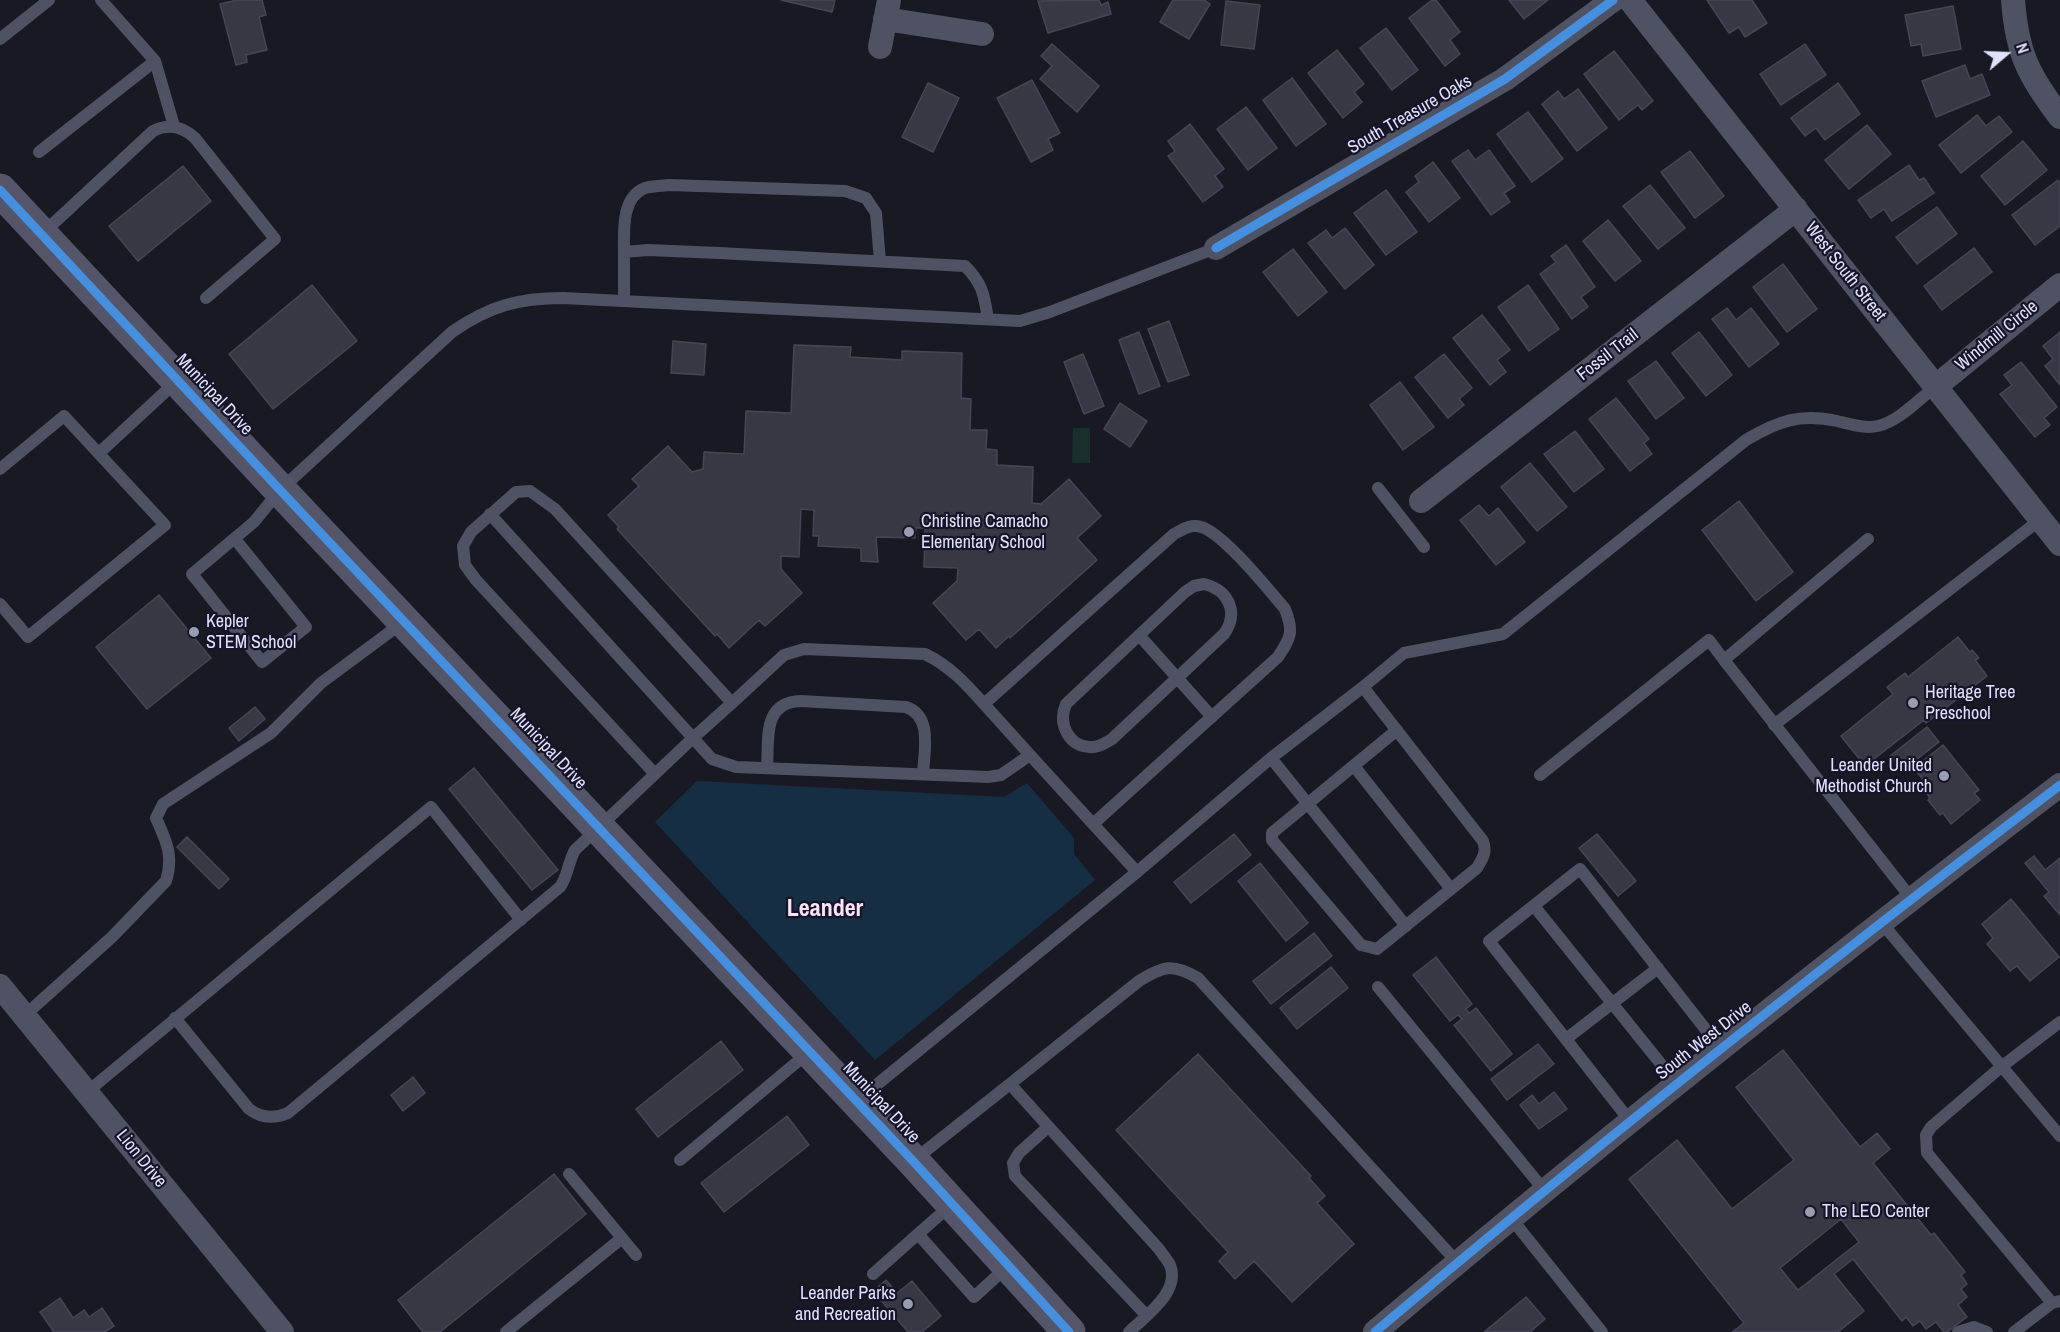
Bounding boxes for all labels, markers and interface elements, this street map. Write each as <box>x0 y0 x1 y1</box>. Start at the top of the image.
north arrow <box>1976 24 2036 84</box>
text: N <box>2011 40 2035 56</box>
street label: South Treasure Oaks <box>1344 71 1476 159</box>
street label: West South Street <box>1800 218 1890 326</box>
street label: Windmill Circle <box>1951 296 2043 376</box>
street label: Fossil Trail <box>1573 324 1643 386</box>
street label: Municipal Drive <box>171 350 257 440</box>
place label: Christine Camacho Elementary School <box>921 511 1048 554</box>
marker: Christine Camacho Elementary School <box>902 525 916 539</box>
place label: Kepler STEM School <box>206 611 296 654</box>
marker: Kepler STEM School <box>187 625 201 639</box>
place label: Heritage Tree Preschool <box>1925 682 2016 724</box>
marker: Heritage Tree Preschool <box>1906 696 1920 710</box>
street label: Municipal Drive <box>505 704 591 794</box>
place label: Leander United Methodist Church <box>1816 755 1932 798</box>
marker: Leander United Methodist Church <box>1937 769 1951 783</box>
district label: Leander <box>787 896 863 924</box>
street label: South West Drive <box>1652 997 1756 1085</box>
street label: Municipal Drive <box>838 1058 924 1148</box>
street label: Lion Drive <box>111 1126 171 1192</box>
place label: The LEO Center <box>1822 1201 1929 1223</box>
marker: The LEO Center <box>1803 1205 1817 1219</box>
place label: Leander Parks and Recreation <box>795 1283 896 1326</box>
marker: Leander Parks and Recreation <box>901 1297 915 1311</box>

